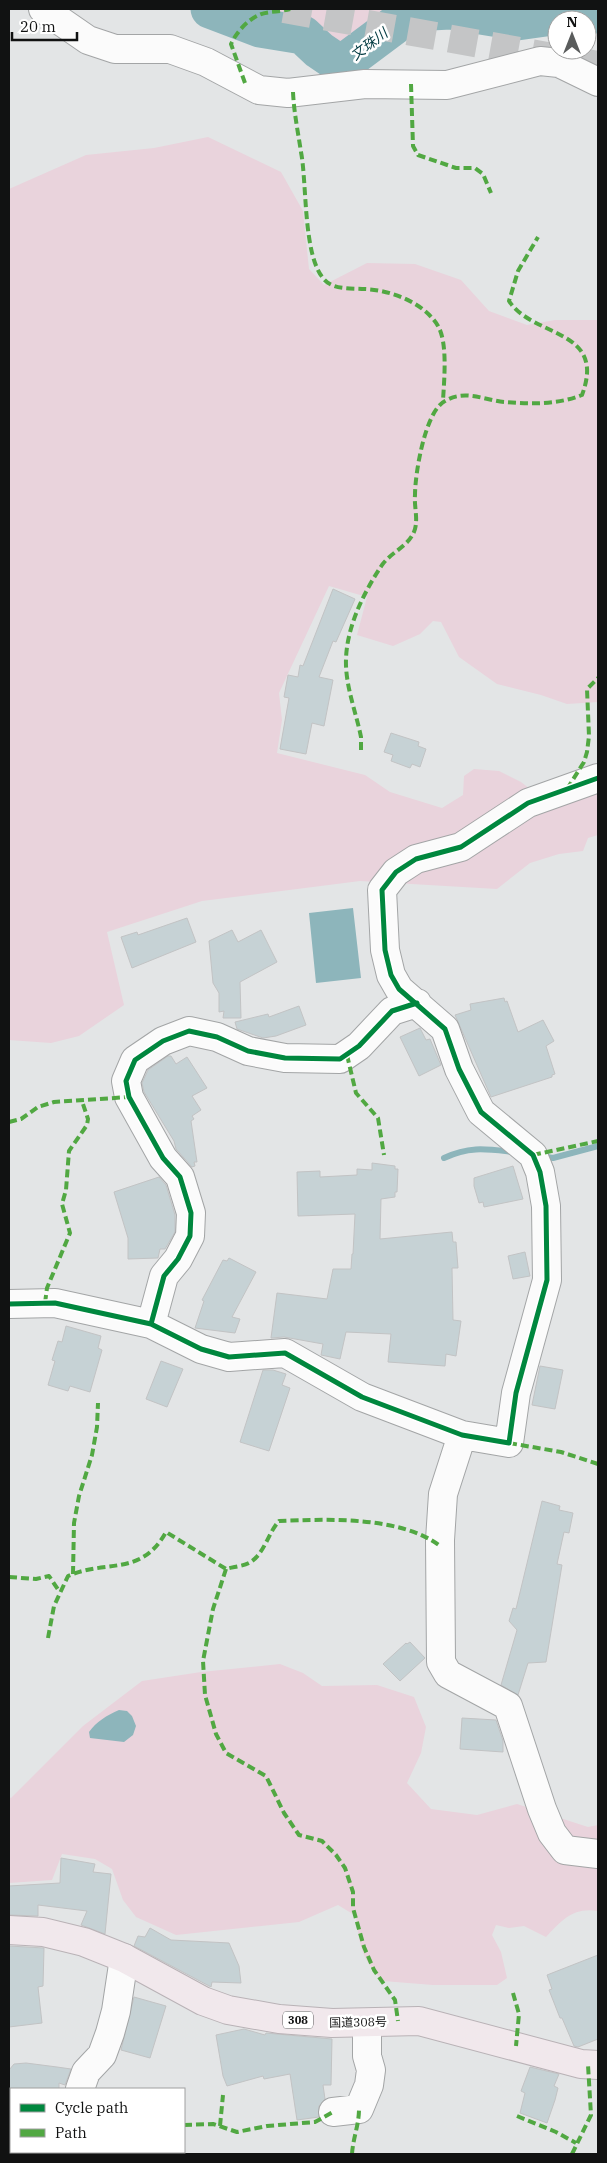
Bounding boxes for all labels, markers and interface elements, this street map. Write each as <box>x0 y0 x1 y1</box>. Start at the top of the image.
scale bar <box>12 10 78 42</box>
north arrow <box>547 10 597 60</box>
text: N <box>566 13 578 31</box>
text: 20 m <box>20 17 56 36</box>
water label: 文珠川 <box>347 23 393 64</box>
road number: 308 <box>283 2012 313 2028</box>
street label: 国道308号 <box>329 2014 387 2030</box>
legend <box>10 2088 185 2153</box>
text: Cycle path <box>55 2098 128 2117</box>
text: Path <box>55 2123 87 2142</box>

